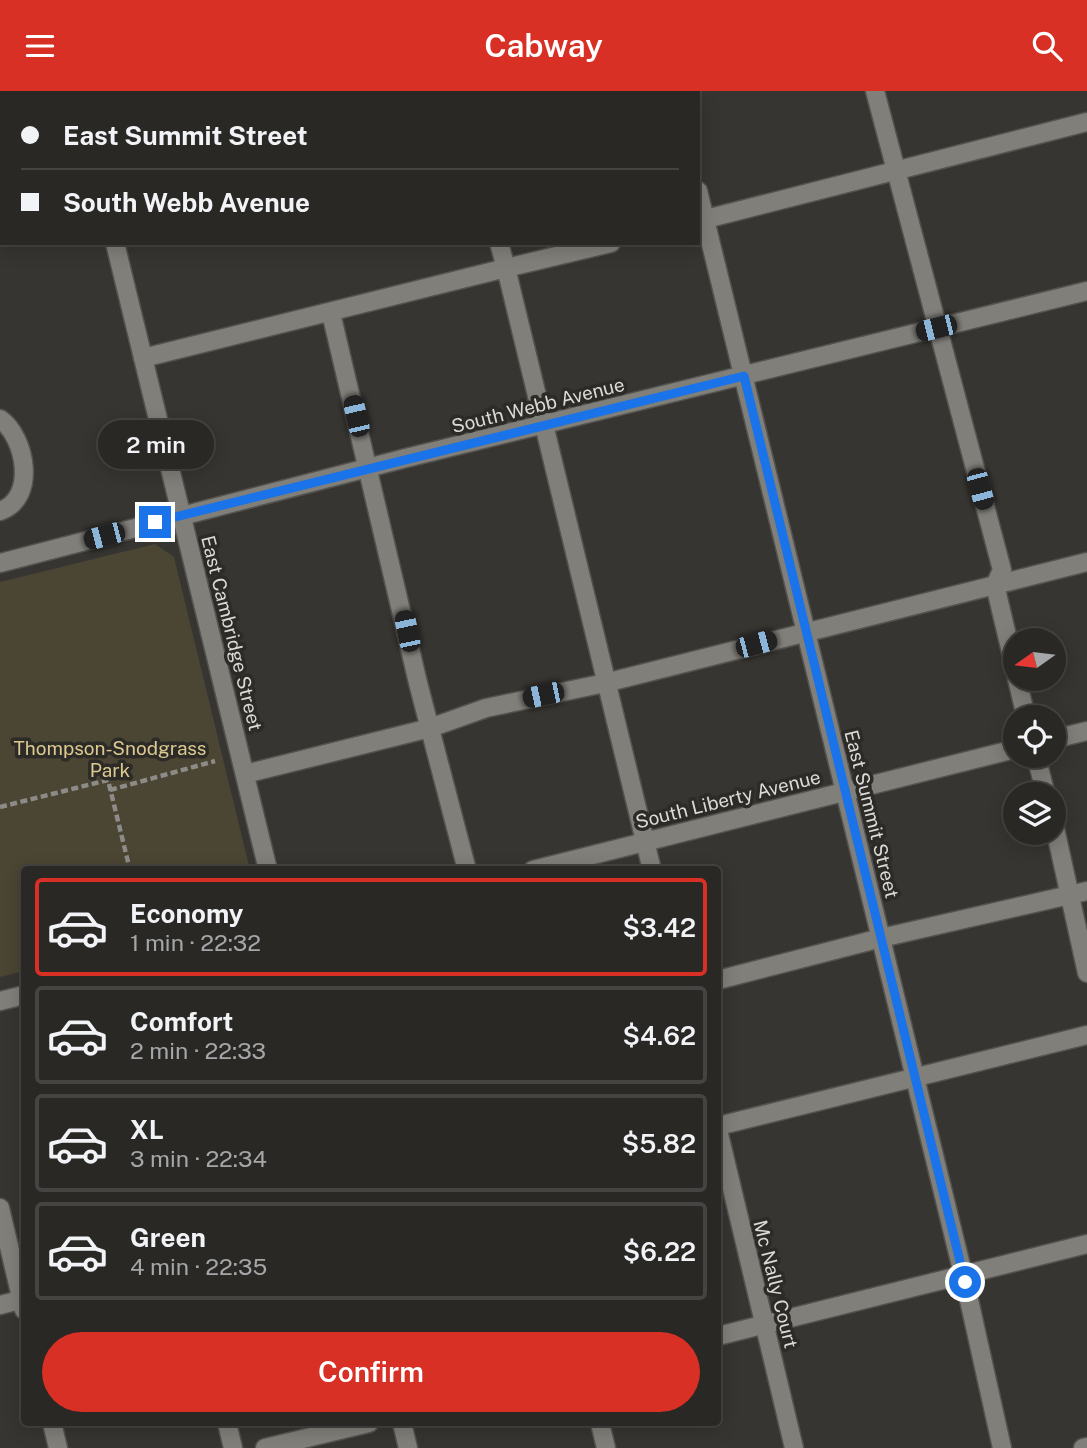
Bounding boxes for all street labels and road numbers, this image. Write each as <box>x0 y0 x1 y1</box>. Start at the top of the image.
street label: South Webb Avenue <box>449 373 627 437</box>
street label: East Cambridge Street <box>197 533 267 733</box>
street label: East Summit Street <box>840 728 904 900</box>
street label: South Liberty Avenue <box>633 765 823 833</box>
street label: Mc Nally Court <box>749 1218 803 1350</box>

